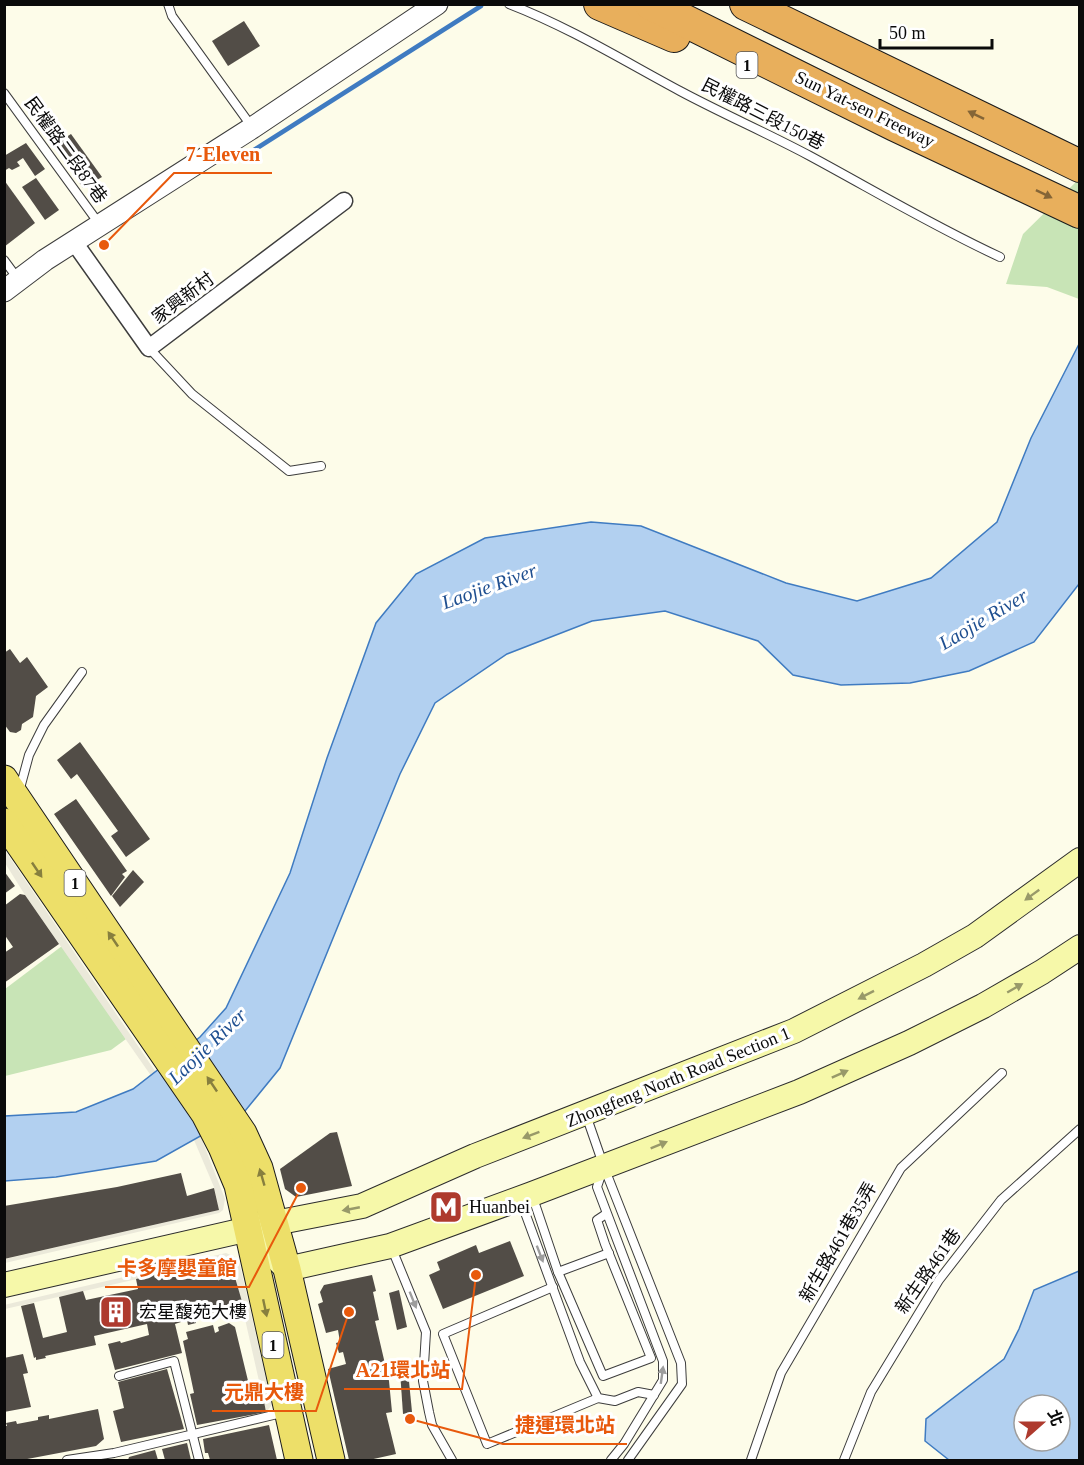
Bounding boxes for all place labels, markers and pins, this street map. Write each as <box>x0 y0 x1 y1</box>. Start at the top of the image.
callout: 7-Eleven <box>174 135 272 173</box>
metro station icon: Huanbei <box>428 1189 464 1225</box>
place label: Huanbei <box>469 1197 530 1217</box>
callout: 卡多摩嬰童館 <box>105 1249 249 1287</box>
building icon: 宏星馥苑大樓 <box>98 1294 134 1330</box>
place label: 宏星馥苑大樓 <box>139 1302 247 1322</box>
callout: A21環北站 <box>344 1351 462 1389</box>
callout: 元鼎大樓 <box>212 1373 316 1411</box>
callout: 捷運環北站 <box>503 1406 627 1444</box>

